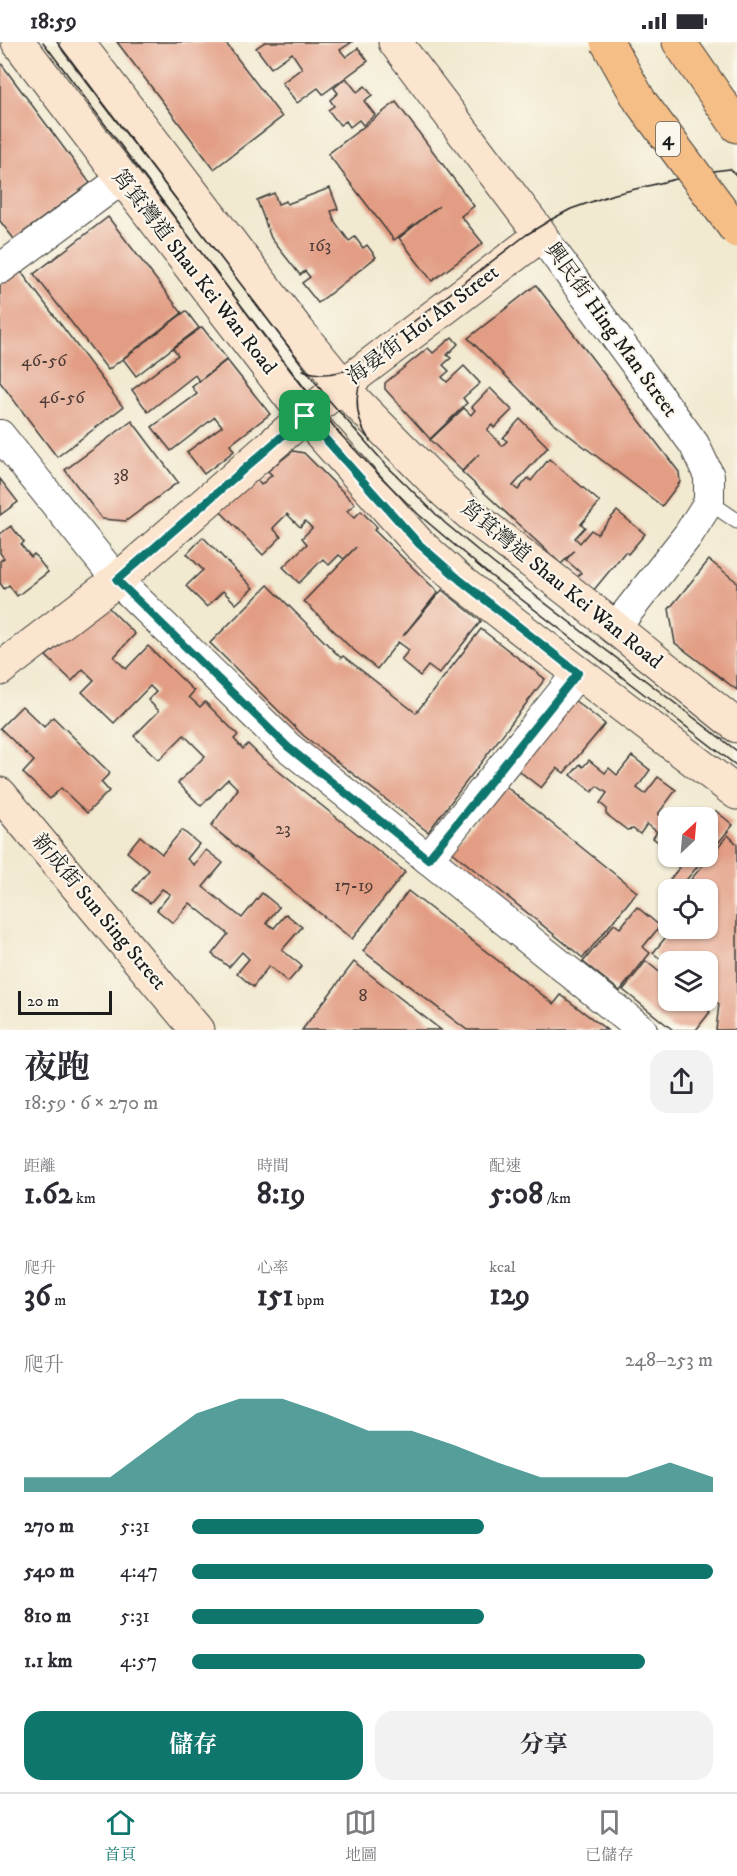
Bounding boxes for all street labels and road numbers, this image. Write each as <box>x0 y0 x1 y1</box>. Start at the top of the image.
road number: 4 <box>656 122 680 156</box>
street label: 筲箕灣道 Shau Kei Wan Road <box>106 164 282 380</box>
street label: 興民街 Hing Man Street <box>539 238 683 423</box>
street label: 海晏街 Hoi An Street <box>342 259 504 391</box>
street label: 筲箕灣道 Shau Kei Wan Road <box>454 495 668 675</box>
street label: 新成街 Sun Sing Street <box>26 829 172 996</box>

